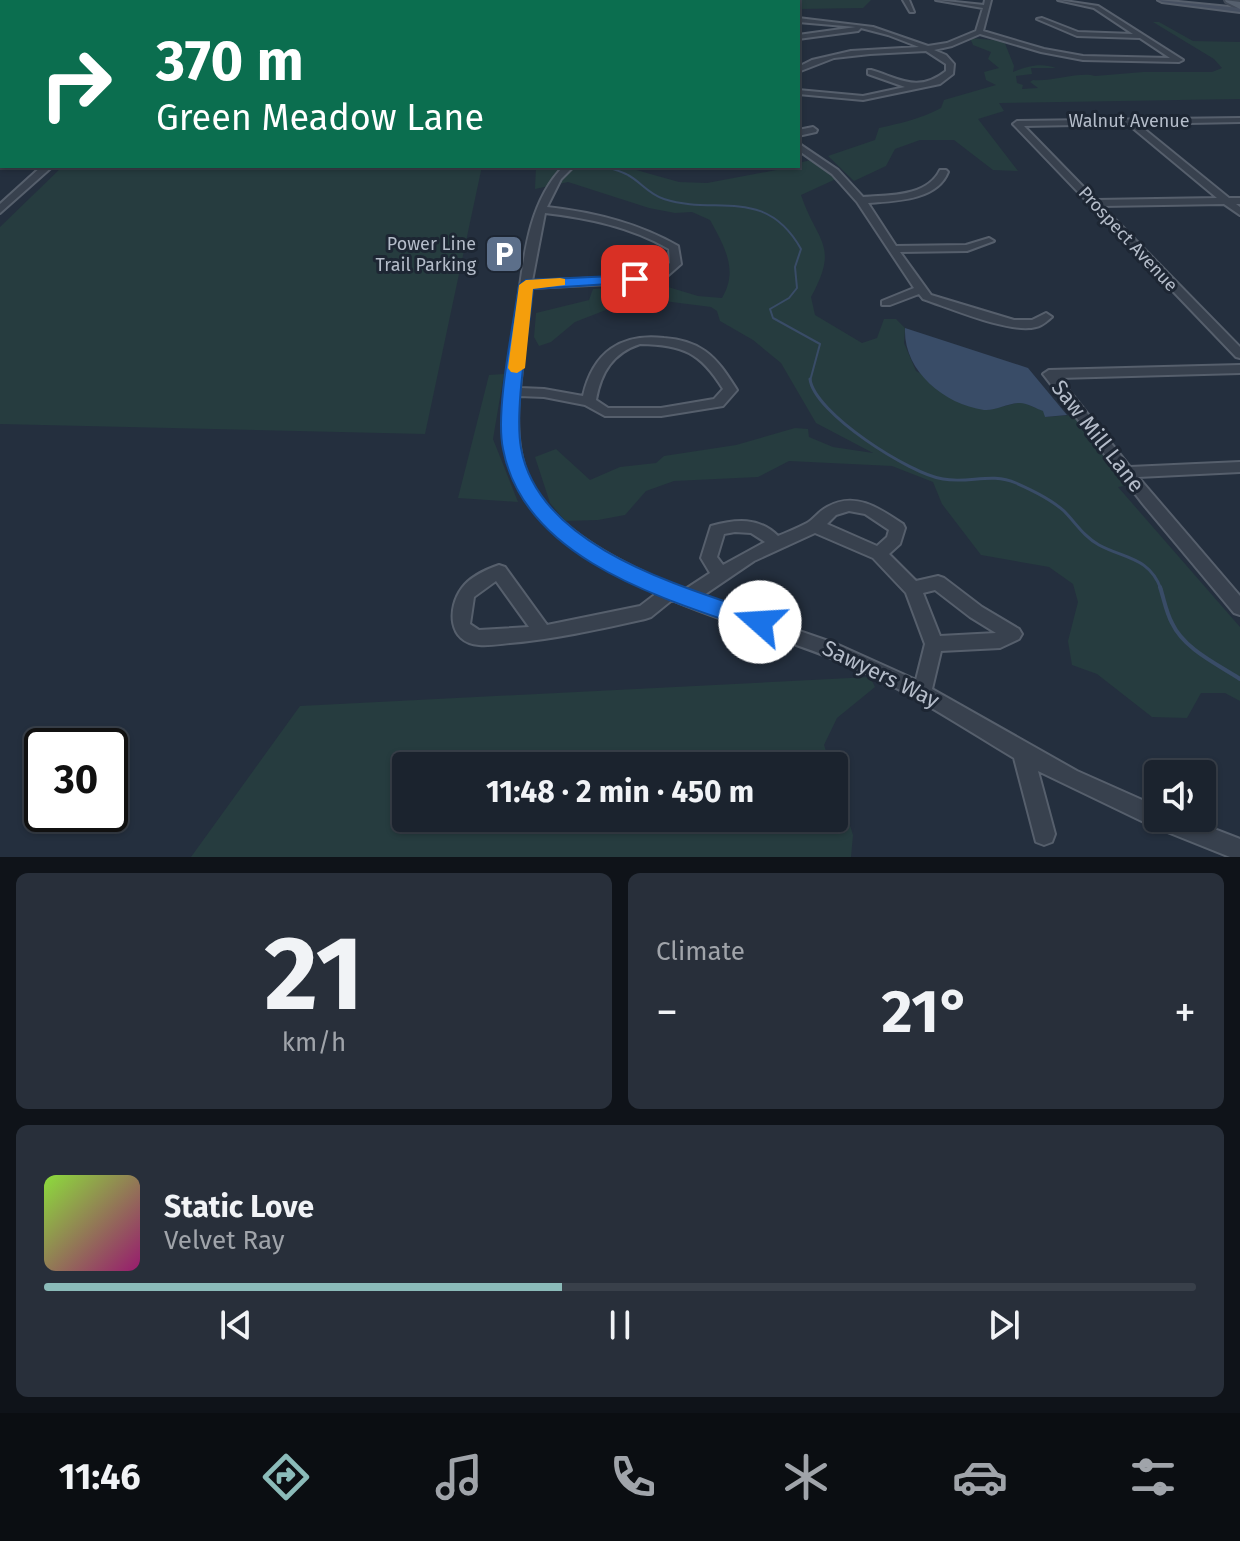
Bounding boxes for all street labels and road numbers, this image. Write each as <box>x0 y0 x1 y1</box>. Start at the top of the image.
street label: Walnut Avenue <box>1068 110 1190 132</box>
street label: Prospect Avenue <box>1074 182 1182 296</box>
street label: Saw Mill Lane <box>1046 374 1150 498</box>
street label: Sawyers Way <box>818 634 944 714</box>

